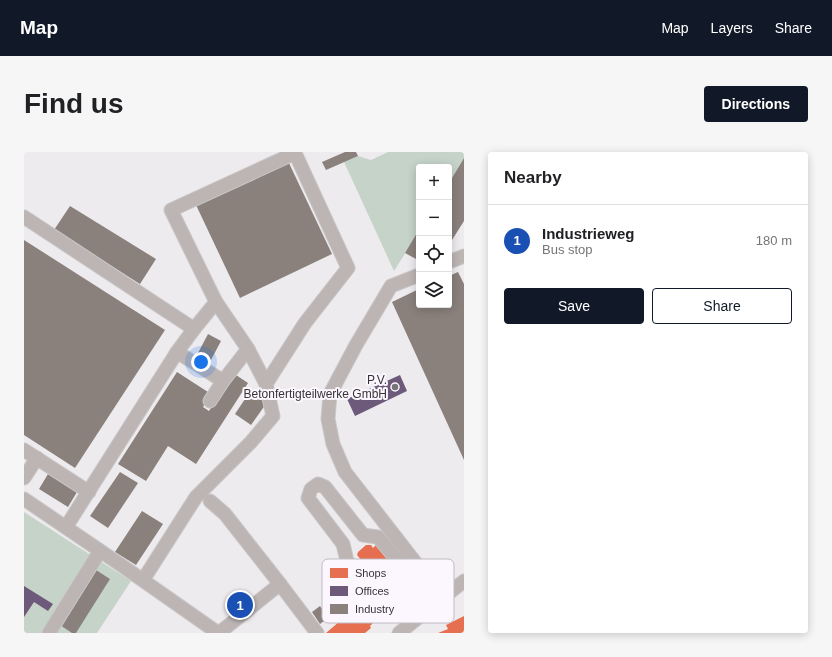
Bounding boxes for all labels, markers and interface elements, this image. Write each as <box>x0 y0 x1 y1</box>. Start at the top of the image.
text: Map <box>20 17 58 38</box>
text: Map <box>661 20 689 36</box>
text: Layers <box>711 20 753 36</box>
text: Share <box>775 20 812 36</box>
button: Directions <box>704 86 808 122</box>
text: Find us <box>24 88 124 119</box>
map controls <box>416 164 452 308</box>
button: + <box>416 164 452 200</box>
text: Nearby <box>504 168 562 187</box>
button: − <box>416 200 452 236</box>
text: Industrieweg <box>542 225 635 242</box>
text: 1 <box>513 233 521 248</box>
text: 180 m <box>756 233 792 248</box>
button: locate <box>416 236 452 272</box>
text: Bus stop <box>542 242 593 257</box>
button: layers <box>416 272 452 308</box>
button: Save <box>504 288 644 324</box>
button: Share <box>652 288 792 324</box>
your location <box>191 352 211 372</box>
place label: P.V. Betonfertigteilwerke GmbH <box>244 373 387 401</box>
marker: P.V. Betonfertigteilwerke GmbH <box>390 382 400 392</box>
legend <box>322 559 454 623</box>
text: Shops <box>355 567 387 579</box>
text: Offices <box>355 585 390 597</box>
pin: 1 <box>227 590 253 620</box>
text: Industry <box>355 603 395 615</box>

